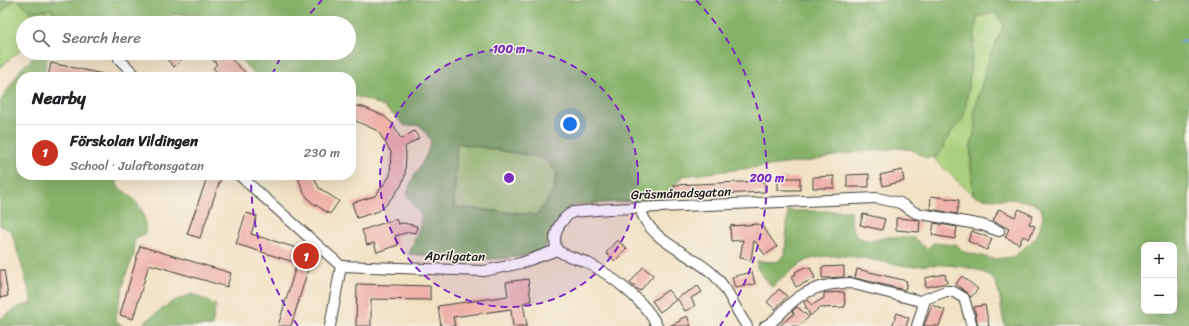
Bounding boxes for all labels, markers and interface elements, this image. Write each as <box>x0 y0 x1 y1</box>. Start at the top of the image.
search box <box>16 16 356 60</box>
text: Search here <box>62 25 141 51</box>
icon: search <box>30 27 52 49</box>
text: 100 m <box>493 38 526 60</box>
text: Nearby <box>32 83 86 113</box>
your location <box>560 114 580 134</box>
text: Förskolan Vildingen <box>70 128 198 154</box>
text: 1 <box>42 141 48 164</box>
text: 230 m <box>304 141 340 164</box>
text: School · Julaftonsgatan <box>70 154 204 177</box>
text: 200 m <box>749 167 785 189</box>
centre of rings <box>502 171 516 185</box>
street label: Gräsmånadsgatan <box>630 180 732 206</box>
pin: 1 <box>293 241 319 271</box>
map controls <box>1141 242 1177 314</box>
button: + <box>1141 242 1177 278</box>
street label: Aprilgatan <box>424 244 485 268</box>
button: − <box>1141 278 1177 314</box>

